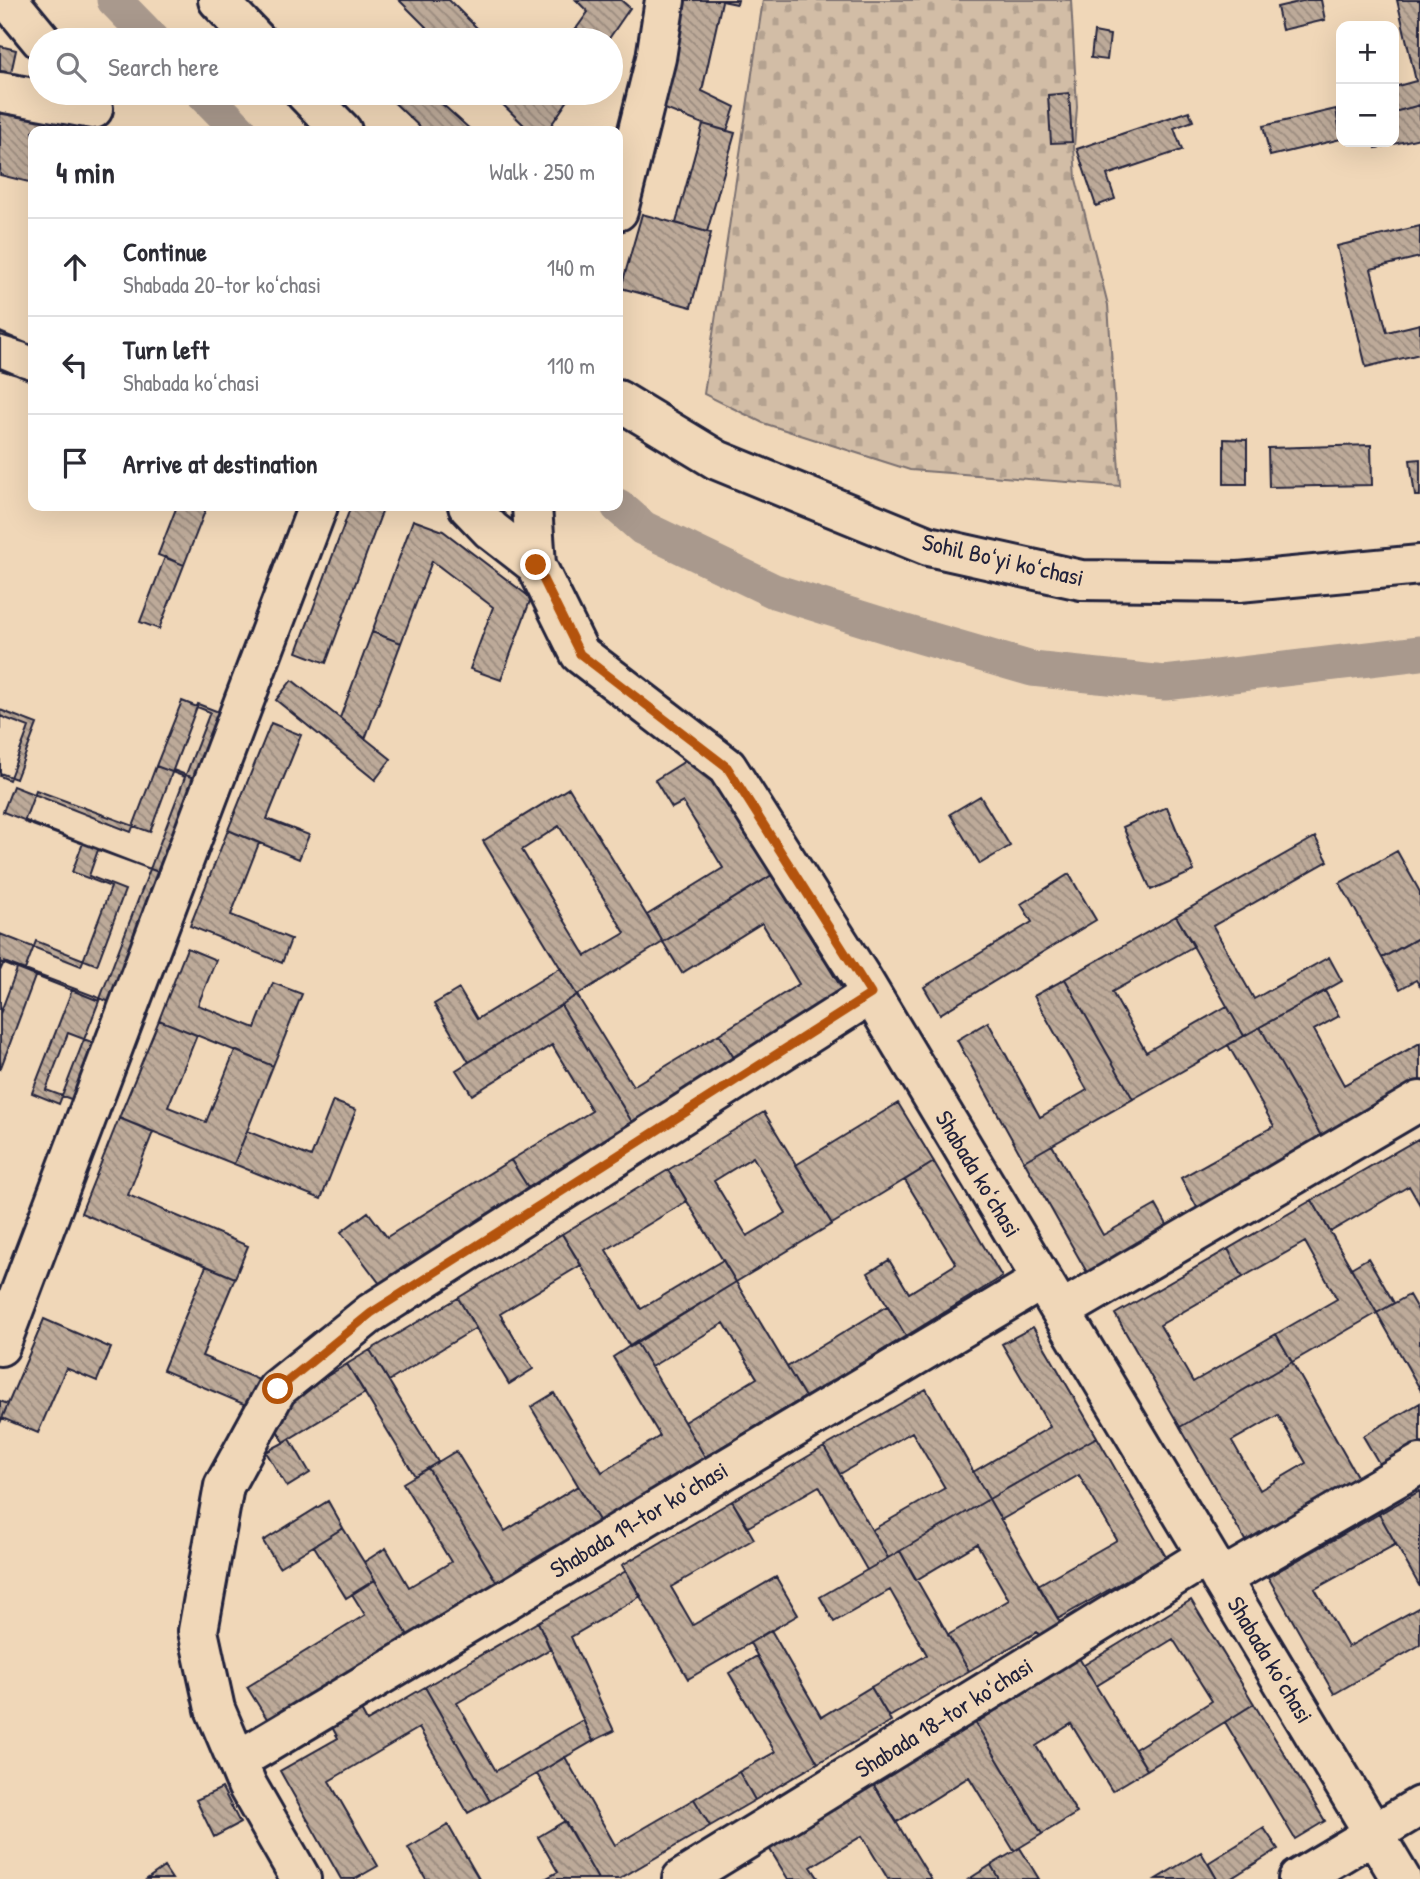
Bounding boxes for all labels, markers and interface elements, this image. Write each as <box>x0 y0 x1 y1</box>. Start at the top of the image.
map controls <box>1336 21 1399 147</box>
button: + <box>1336 21 1399 84</box>
search box <box>28 28 623 105</box>
icon: search <box>52 48 90 86</box>
text: Search here <box>108 49 219 84</box>
button: − <box>1336 84 1399 147</box>
text: 4 min <box>56 152 115 192</box>
text: Walk · 250 m <box>489 156 595 187</box>
text: Continue <box>123 234 207 269</box>
icon: ahead <box>56 248 94 286</box>
text: 140 m <box>547 252 595 283</box>
text: Shabada 20-tor koʻchasi <box>123 269 321 300</box>
text: Turn left <box>123 332 209 367</box>
icon: left <box>56 346 94 384</box>
text: 110 m <box>547 350 595 381</box>
text: Shabada koʻchasi <box>123 367 260 398</box>
icon: arrive <box>56 444 94 482</box>
text: Arrive at destination <box>123 446 318 481</box>
street label: Sohil Boʻyi koʻchasi <box>919 525 1087 593</box>
route end <box>520 549 551 580</box>
street label: Shabada koʻchasi <box>928 1104 1029 1243</box>
route start <box>262 1373 293 1404</box>
street label: Shabada 19-tor koʻchasi <box>544 1453 733 1585</box>
street label: Shabada koʻchasi <box>1220 1590 1321 1729</box>
street label: Shabada 18-tor koʻchasi <box>849 1650 1038 1785</box>

